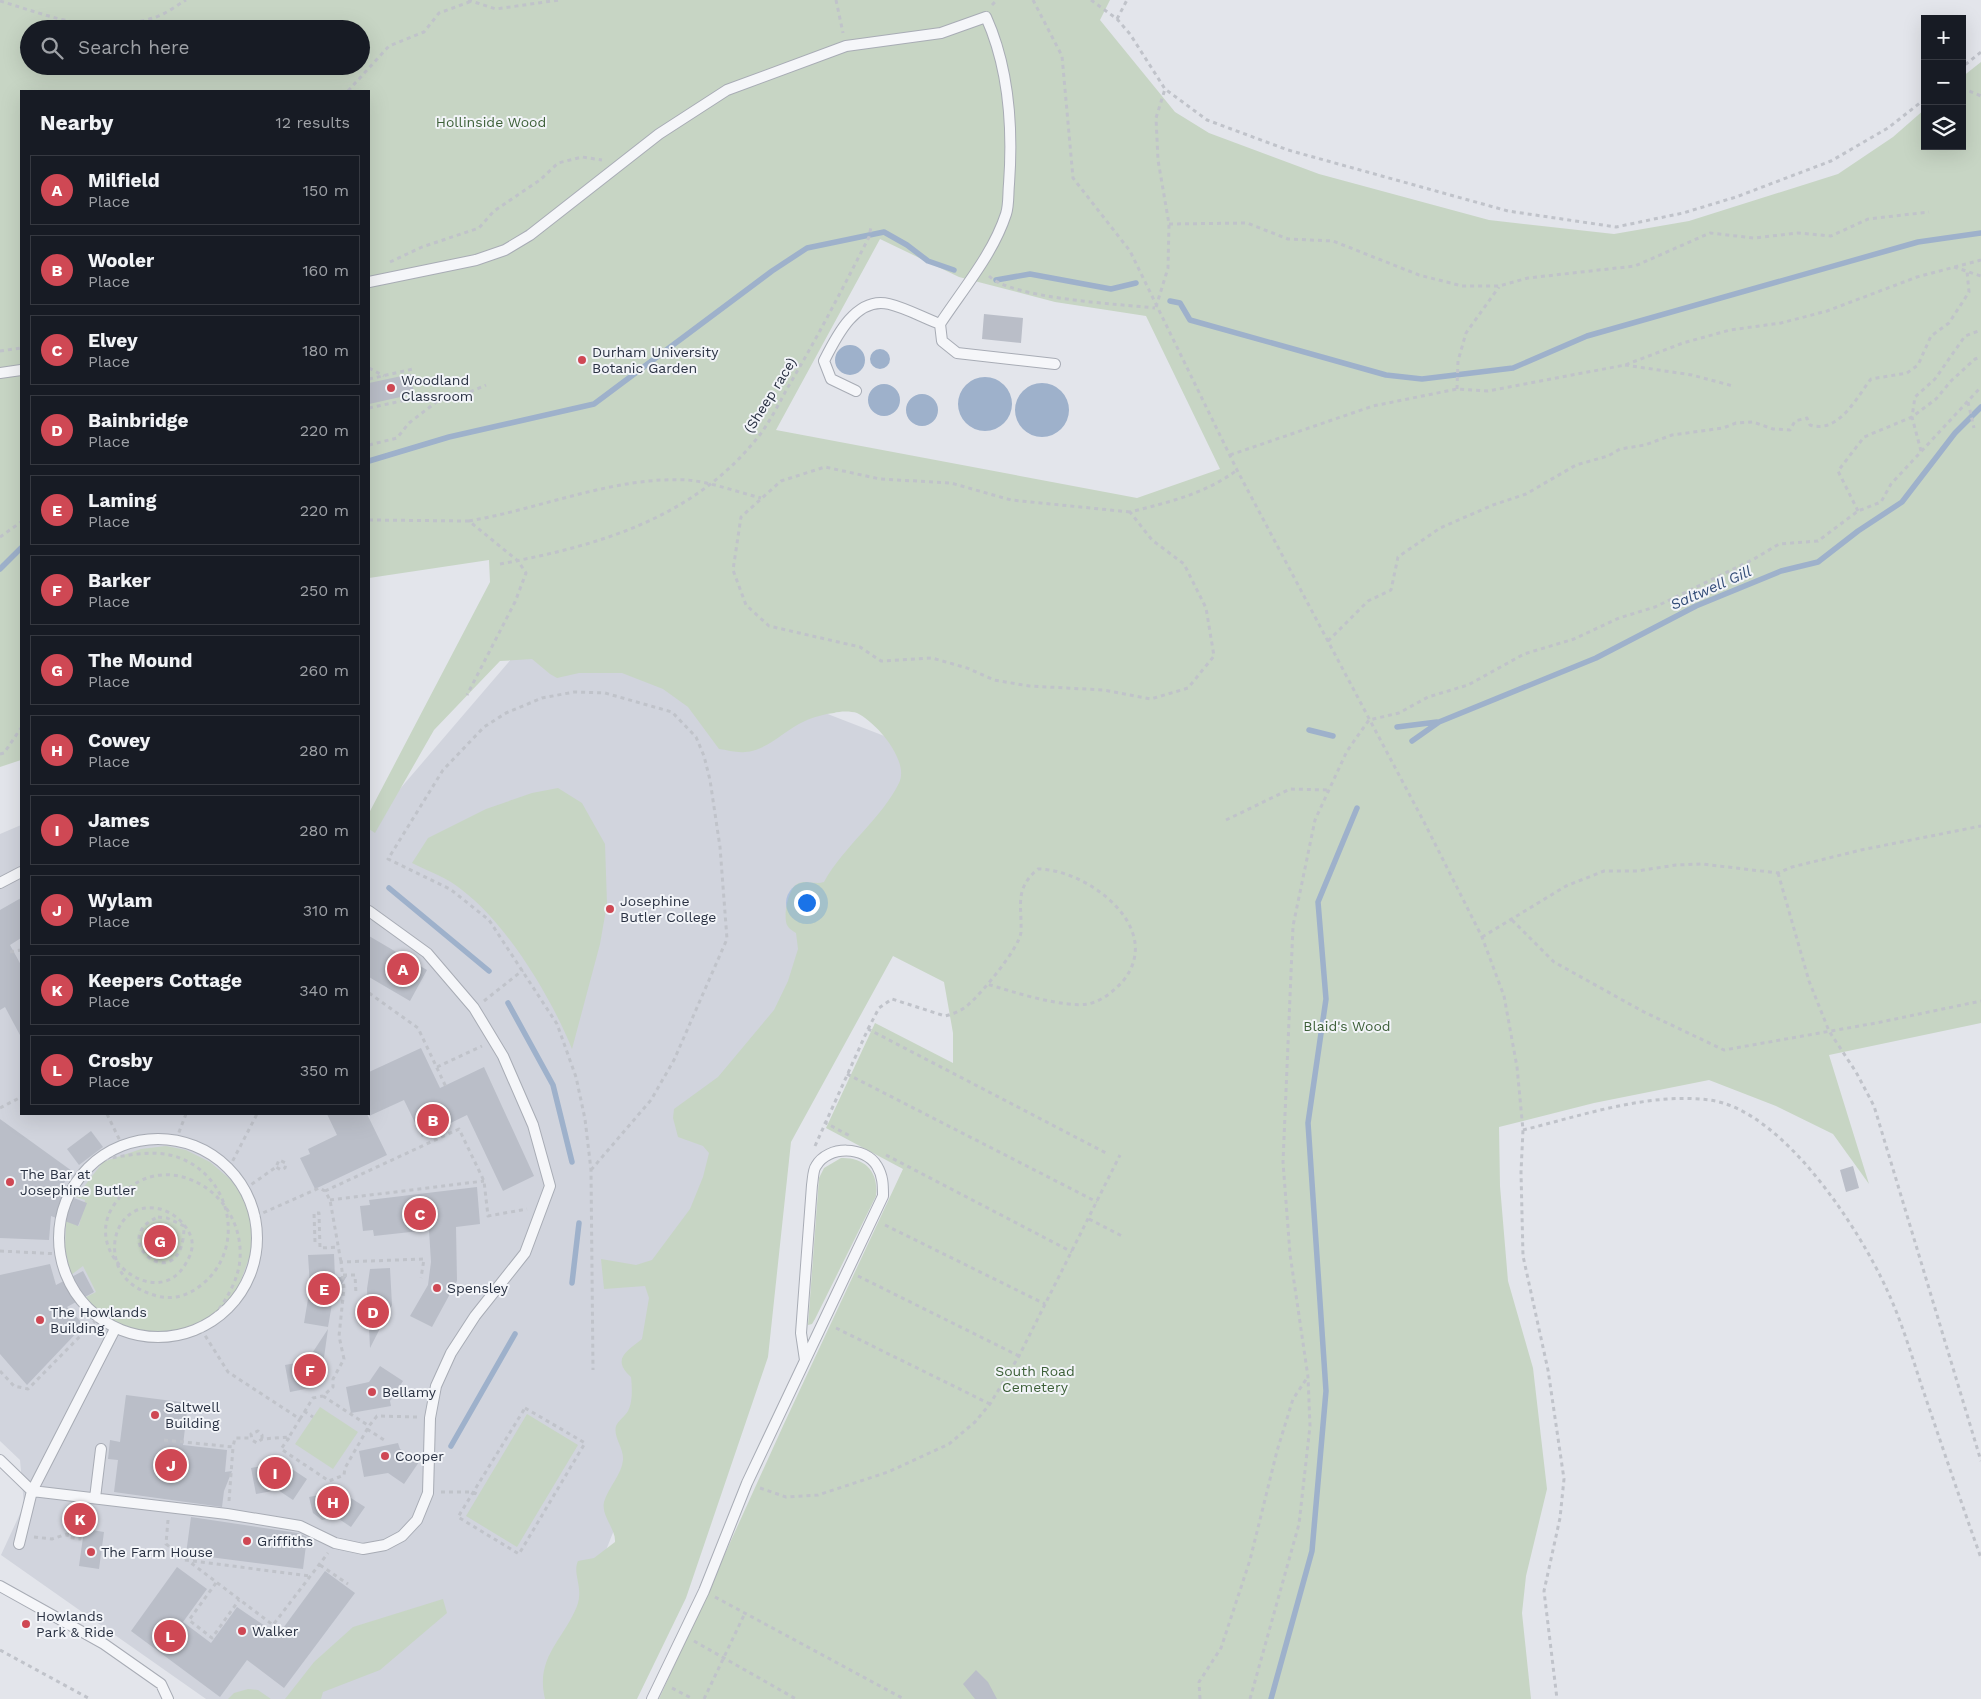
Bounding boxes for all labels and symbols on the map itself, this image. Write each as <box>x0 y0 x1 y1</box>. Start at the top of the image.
park label: Hollinside Wood <box>436 114 546 130</box>
place label: Durham University Botanic Garden <box>592 344 719 376</box>
marker: Durham University Botanic Garden <box>576 354 588 366</box>
street label: (Sheep race) <box>741 354 799 435</box>
place label: Woodland Classroom <box>401 372 473 404</box>
marker: Woodland Classroom <box>385 382 397 394</box>
water label: Saltwell Gill <box>1668 562 1755 614</box>
your location <box>794 890 820 916</box>
place label: Josephine Butler College <box>620 893 716 925</box>
marker: Josephine Butler College <box>604 903 616 915</box>
pin: A <box>387 950 419 988</box>
park label: Blaid's Wood <box>1303 1018 1391 1034</box>
pin: B <box>417 1101 449 1139</box>
place label: The Bar at Josephine Butler <box>20 1166 136 1198</box>
marker: The Bar at Josephine Butler <box>4 1176 16 1188</box>
pin: C <box>404 1195 436 1233</box>
pin: G <box>144 1222 176 1260</box>
pin: E <box>308 1270 340 1308</box>
place label: Spensley <box>447 1280 509 1296</box>
marker: Spensley <box>431 1282 443 1294</box>
pin: D <box>357 1293 389 1331</box>
place label: The Howlands Building <box>50 1304 147 1336</box>
marker: The Howlands Building <box>34 1314 46 1326</box>
pin: F <box>294 1351 326 1389</box>
park label: South Road Cemetery <box>995 1363 1075 1395</box>
place label: Bellamy <box>382 1384 437 1400</box>
marker: Bellamy <box>366 1386 378 1398</box>
place label: Saltwell Building <box>165 1399 220 1431</box>
marker: Saltwell Building <box>149 1409 161 1421</box>
pin: J <box>155 1446 187 1484</box>
place label: Cooper <box>395 1448 444 1464</box>
marker: Cooper <box>379 1450 391 1462</box>
pin: I <box>259 1454 291 1492</box>
pin: H <box>317 1483 349 1521</box>
pin: K <box>64 1500 96 1538</box>
place label: Griffiths <box>257 1533 313 1549</box>
marker: Griffiths <box>241 1535 253 1547</box>
place label: The Farm House <box>101 1544 213 1560</box>
marker: The Farm House <box>85 1546 97 1558</box>
place label: Howlands Park & Ride <box>36 1608 114 1640</box>
pin: L <box>154 1617 186 1655</box>
marker: Howlands Park & Ride <box>20 1618 32 1630</box>
place label: Walker <box>252 1623 299 1639</box>
marker: Walker <box>236 1625 248 1637</box>

